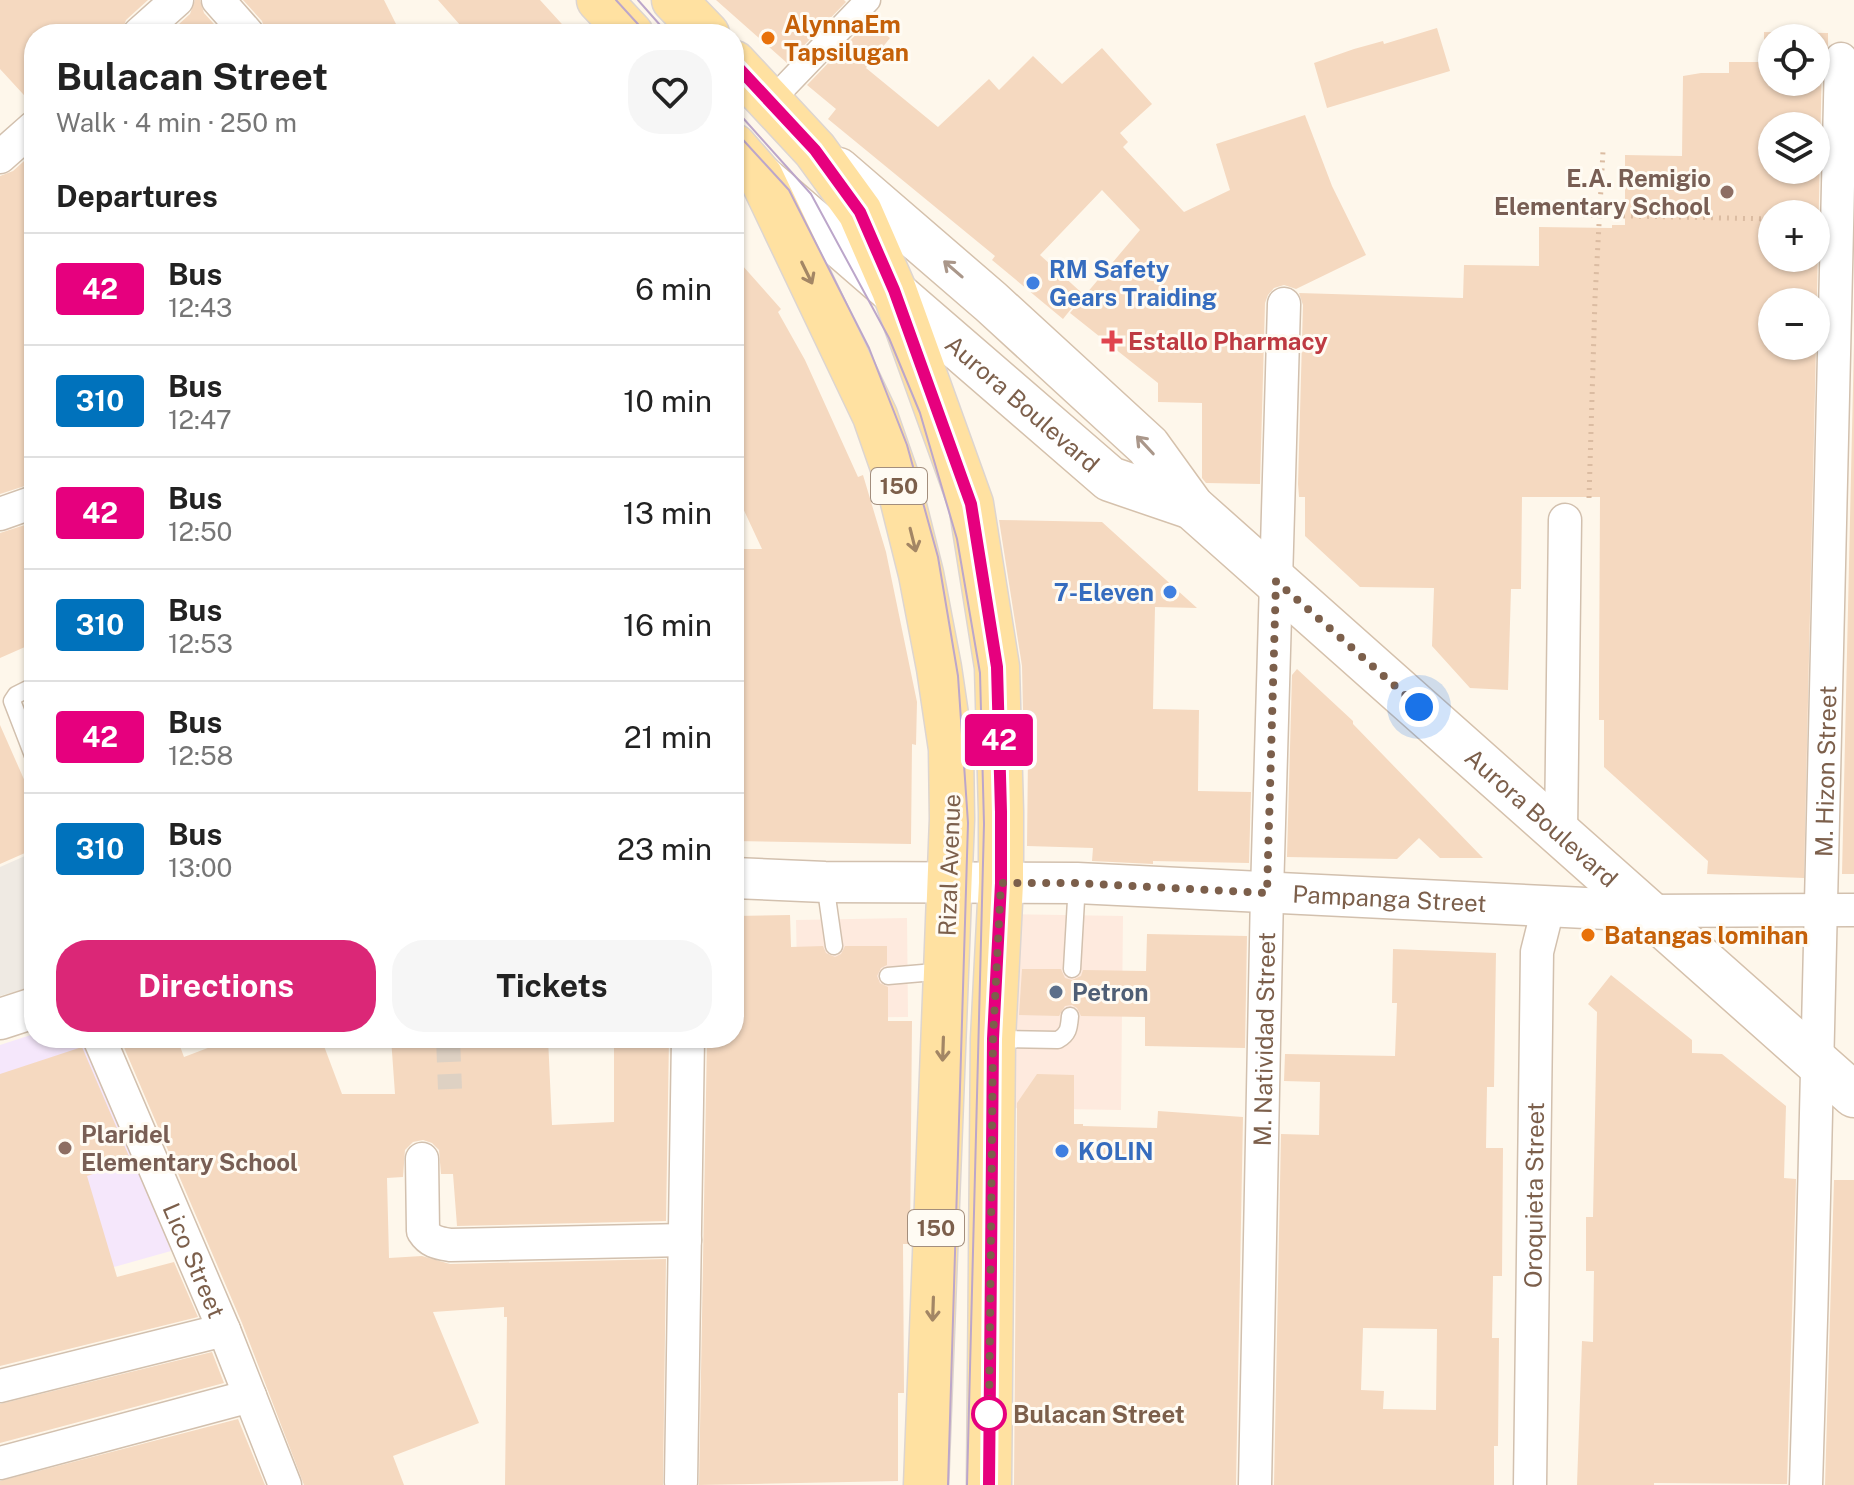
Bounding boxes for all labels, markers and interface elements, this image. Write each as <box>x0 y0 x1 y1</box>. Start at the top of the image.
place label: AlynnaEm Tapsilugan <box>784 10 909 66</box>
map controls <box>1758 24 1830 360</box>
button: locate <box>1758 24 1830 96</box>
marker: AlynnaEm Tapsilugan <box>759 29 777 47</box>
button: heart <box>628 50 712 134</box>
text: Bulacan Street <box>56 54 328 99</box>
text: Walk · 4 min · 250 m <box>56 107 297 138</box>
button: layers <box>1758 112 1830 184</box>
place label: E.A. Remigio Elementary School <box>1494 164 1711 220</box>
text: Departures <box>56 178 218 214</box>
marker: E.A. Remigio Elementary School <box>1718 183 1736 201</box>
button: + <box>1758 200 1830 272</box>
place label: RM Safety Gears Traiding <box>1049 255 1217 311</box>
text: Bus <box>168 256 222 292</box>
one-way arrow <box>800 260 815 284</box>
one-way arrow <box>944 261 964 279</box>
text: 6 min <box>635 271 712 307</box>
text: 42 <box>82 272 118 305</box>
marker: RM Safety Gears Traiding <box>1024 274 1042 292</box>
button: − <box>1758 288 1830 360</box>
text: 12:43 <box>168 292 233 323</box>
place label: Estallo Pharmacy <box>1128 327 1328 355</box>
street label: Aurora Boulevard <box>940 329 1105 478</box>
marker: Estallo Pharmacy <box>1103 332 1121 350</box>
text: Bus <box>168 368 222 404</box>
text: 10 min <box>623 383 712 419</box>
text: 310 <box>76 384 124 417</box>
text: 12:47 <box>168 404 232 435</box>
one-way arrow <box>1136 435 1155 456</box>
road number: 150 <box>871 468 927 504</box>
text: Bus <box>168 480 222 516</box>
text: 13 min <box>623 495 712 531</box>
text: 42 <box>82 496 118 529</box>
text: 12:50 <box>168 516 233 547</box>
one-way arrow <box>906 526 921 552</box>
place label: 7-Eleven <box>1054 578 1154 606</box>
marker: 7-Eleven <box>1161 583 1179 601</box>
text: Bus <box>168 592 222 628</box>
text: 16 min <box>623 607 712 643</box>
text: 310 <box>76 608 124 641</box>
text: 12:53 <box>168 628 233 659</box>
street label: M. Hizon Street <box>1809 685 1841 857</box>
your location <box>1399 687 1439 727</box>
text: Bus <box>168 704 222 740</box>
line badge: 42 <box>963 714 1035 766</box>
text: 21 min <box>624 719 712 755</box>
text: 42 <box>82 720 118 753</box>
text: 42 <box>981 723 1017 756</box>
text: 12:58 <box>168 740 233 771</box>
street label: Aurora Boulevard <box>1460 743 1624 893</box>
street label: Rizal Avenue <box>933 793 965 937</box>
text: Bus <box>168 816 222 852</box>
text: 23 min <box>617 831 712 867</box>
text: 310 <box>76 832 124 865</box>
text: 13:00 <box>168 852 232 883</box>
street label: Pampanga Street <box>1292 880 1487 917</box>
place label: Batangas lomihan <box>1604 921 1808 949</box>
marker: Batangas lomihan <box>1579 926 1597 944</box>
street label: M. Natividad Street <box>1248 932 1280 1147</box>
button: Directions <box>56 940 376 1032</box>
button: Tickets <box>392 940 712 1032</box>
place label: Petron <box>1072 978 1149 1006</box>
marker: Petron <box>1047 983 1065 1001</box>
one-way arrow <box>936 1035 951 1062</box>
street label: Oroquieta Street <box>1519 1102 1549 1288</box>
place label: Plaridel Elementary School <box>81 1120 298 1176</box>
place label: KOLIN <box>1078 1137 1153 1165</box>
marker: Plaridel Elementary School <box>56 1139 74 1157</box>
marker: KOLIN <box>1053 1142 1071 1160</box>
street label: Lico Street <box>157 1199 231 1322</box>
road number: 150 <box>908 1210 964 1246</box>
one-way arrow <box>925 1295 940 1322</box>
marker: Bulacan Street <box>972 1397 1006 1431</box>
place label: Bulacan Street <box>1013 1400 1185 1428</box>

